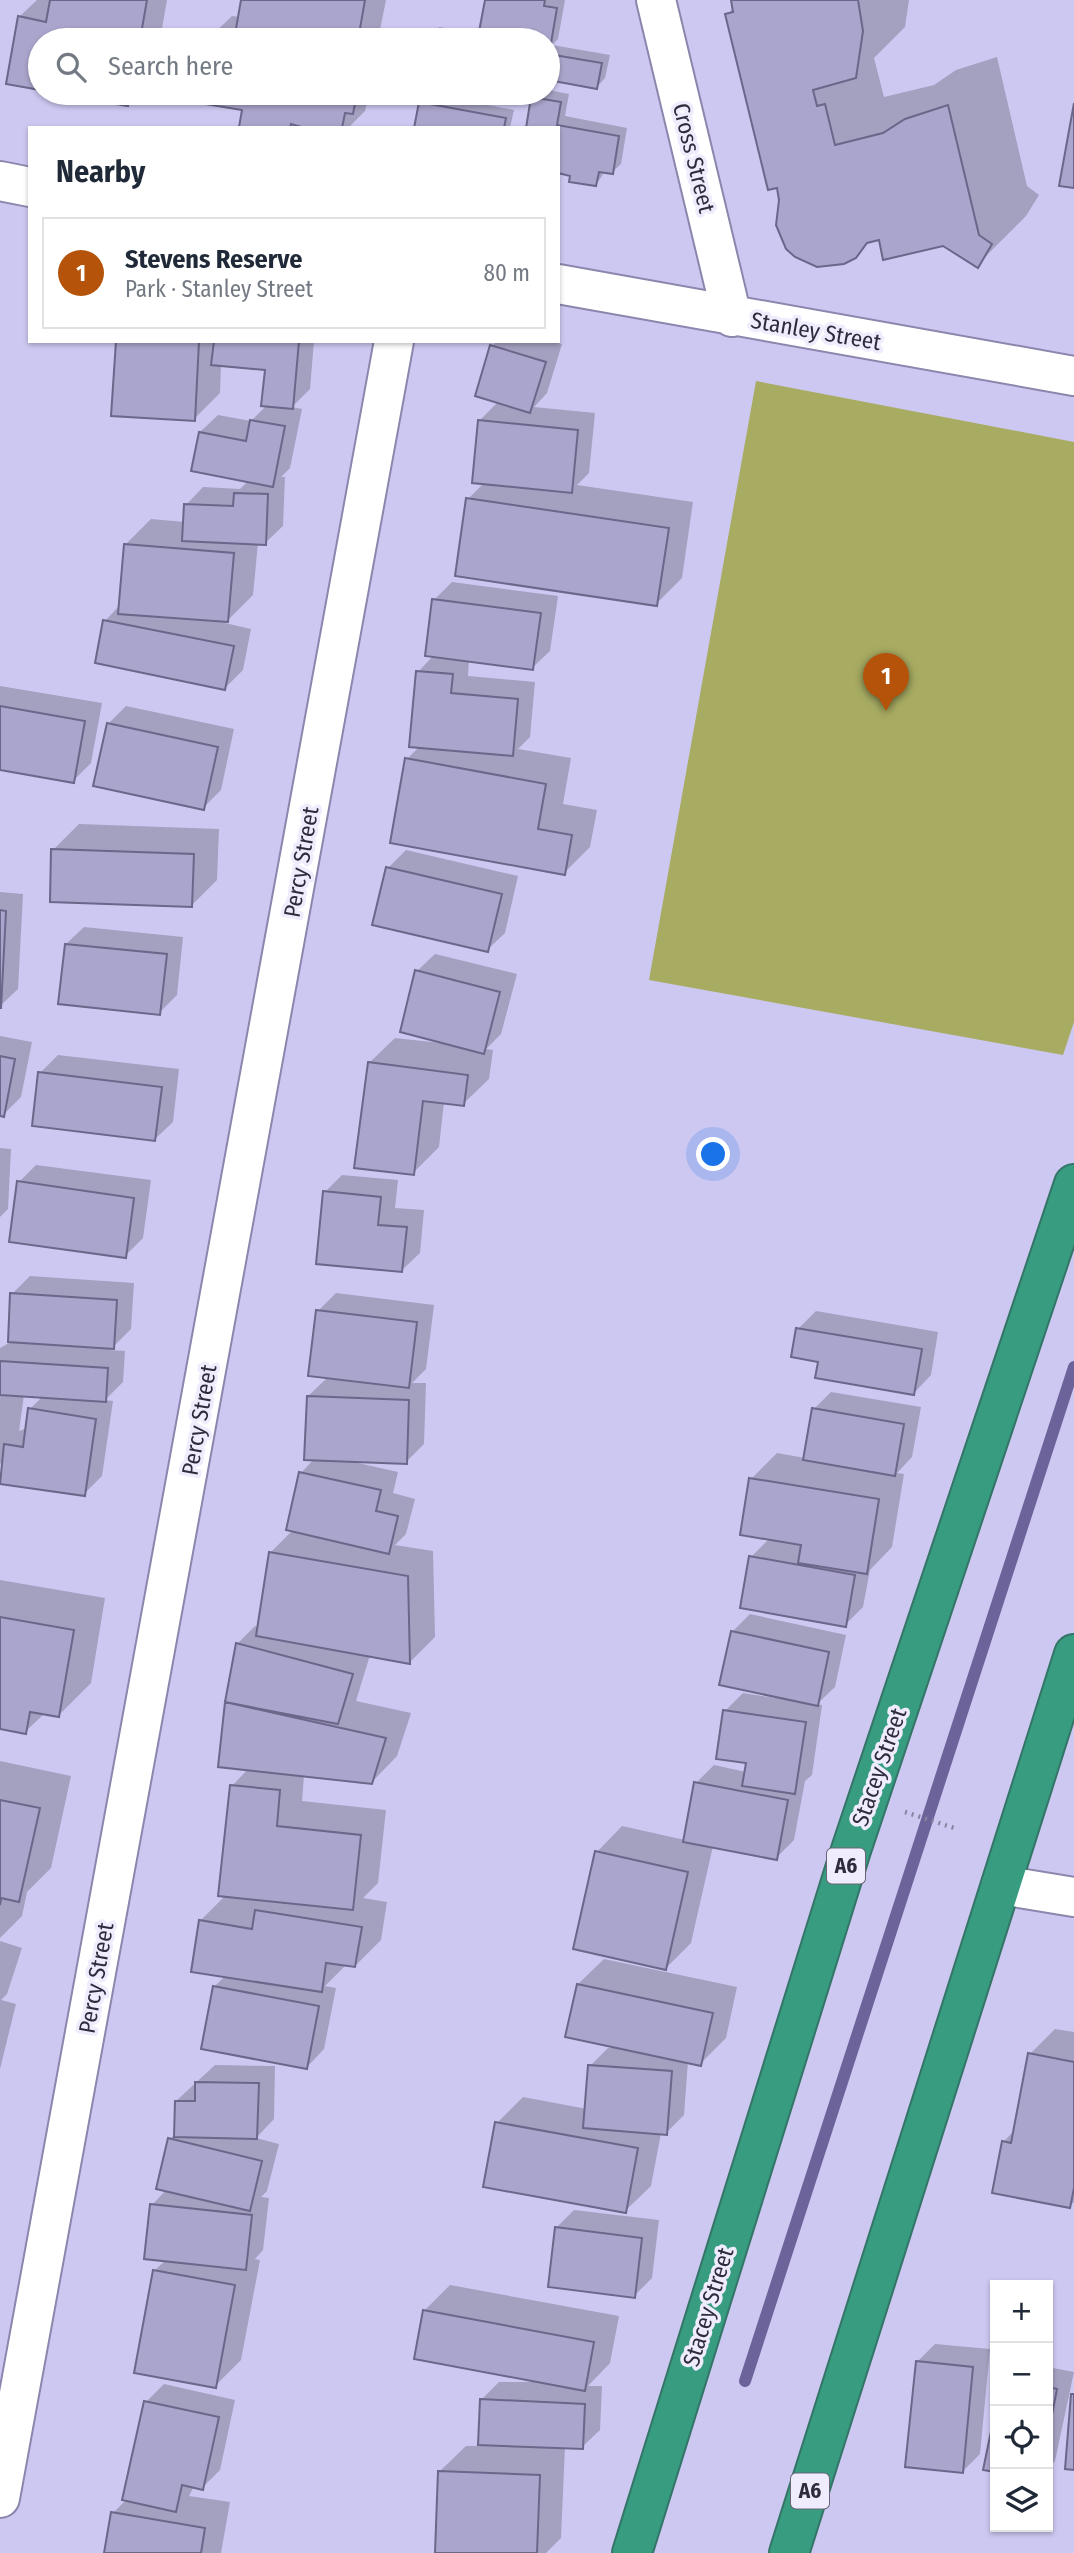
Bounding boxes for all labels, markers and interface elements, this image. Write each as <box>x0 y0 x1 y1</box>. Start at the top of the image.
search box <box>28 28 560 105</box>
icon: search <box>52 48 90 86</box>
text: Search here <box>108 51 233 82</box>
street label: Cross Street <box>667 100 721 216</box>
text: Nearby <box>56 154 145 190</box>
text: Stevens Reserve <box>125 244 302 275</box>
text: 1 <box>76 259 86 287</box>
text: 80 m <box>483 259 530 287</box>
text: Park · Stanley Street <box>125 275 313 303</box>
street label: Stanley Street <box>749 306 884 356</box>
pin: 1 <box>863 653 909 711</box>
street label: Percy Street <box>277 804 325 920</box>
your location <box>696 1137 730 1171</box>
street label: Percy Street <box>175 1362 223 1478</box>
street label: Stacey Street <box>846 1704 912 1830</box>
road number: A6 <box>827 1848 865 1884</box>
street label: Percy Street <box>72 1920 120 2036</box>
street label: Stacey Street <box>677 2244 739 2370</box>
map controls <box>990 2280 1053 2532</box>
button: + <box>990 2280 1053 2343</box>
button: − <box>990 2343 1053 2406</box>
button: locate <box>990 2406 1053 2469</box>
button: layers <box>990 2469 1053 2532</box>
road number: A6 <box>791 2474 829 2508</box>

